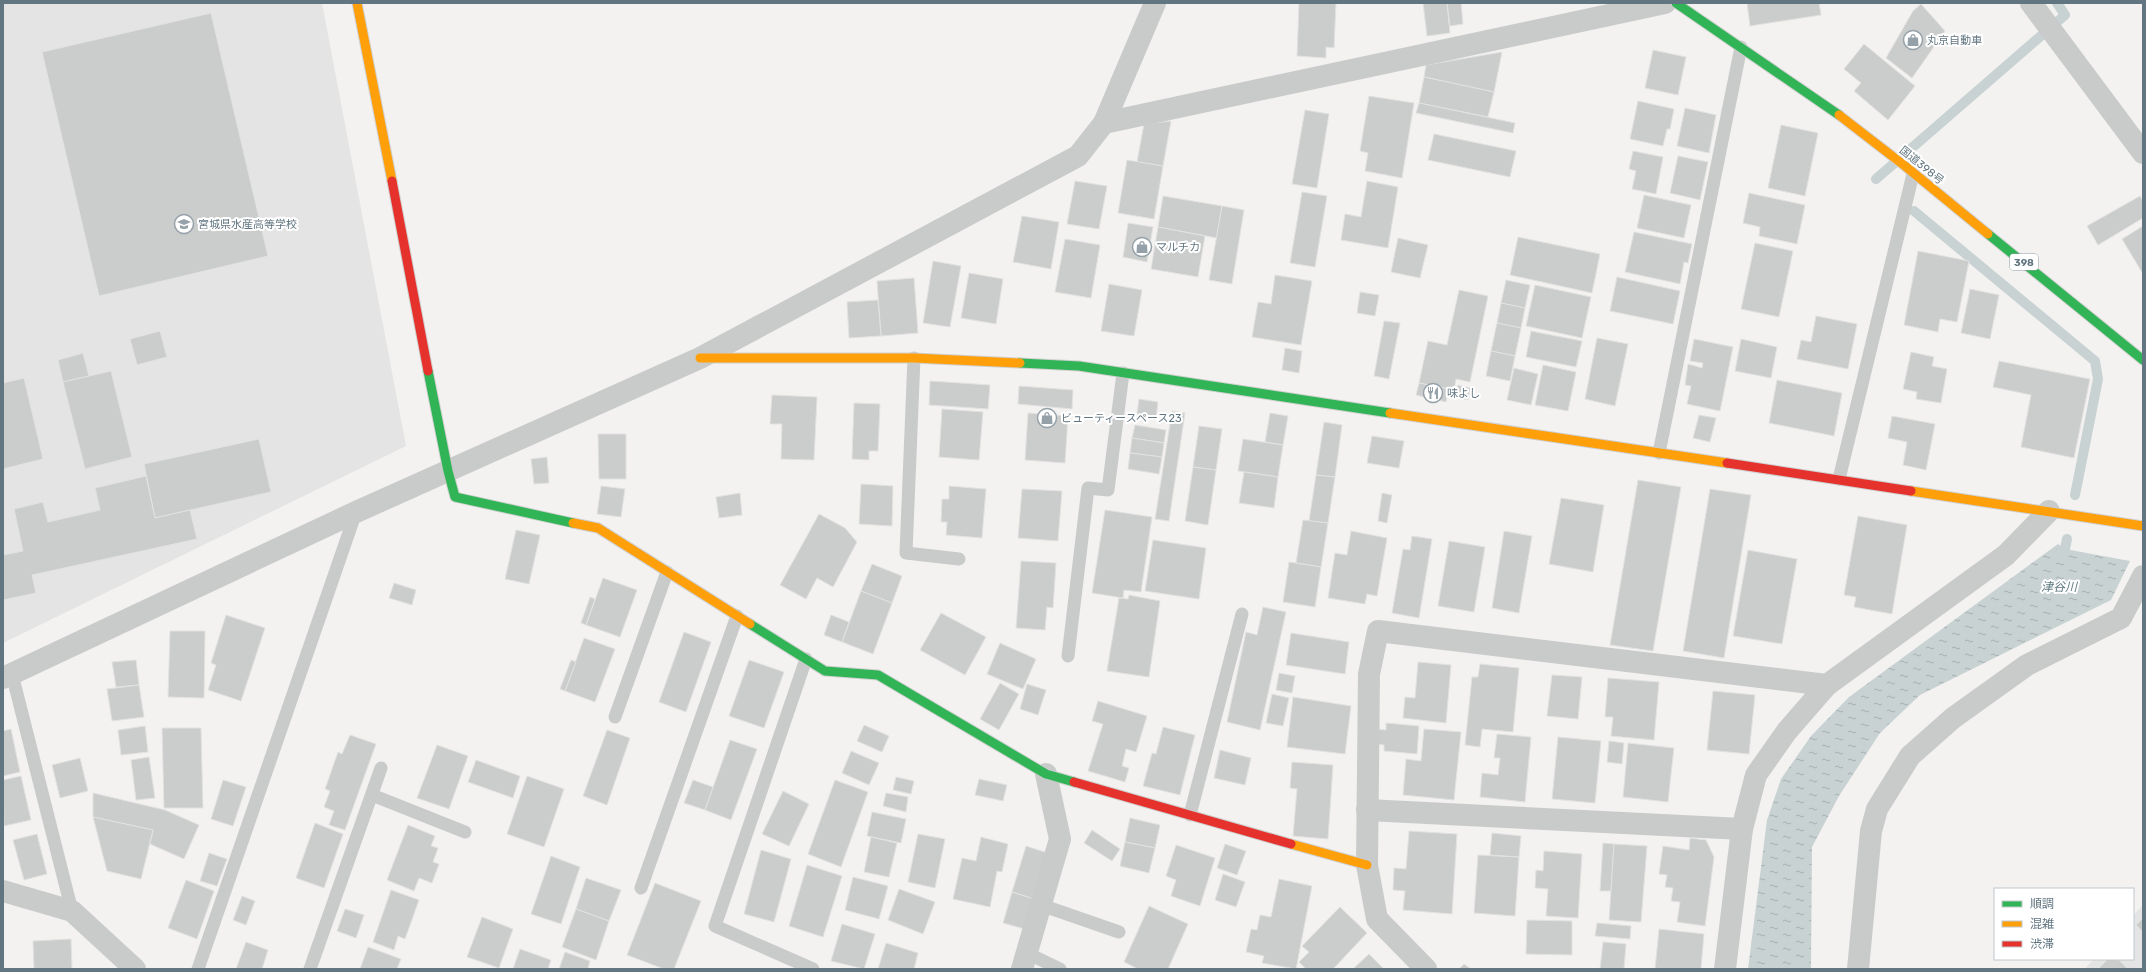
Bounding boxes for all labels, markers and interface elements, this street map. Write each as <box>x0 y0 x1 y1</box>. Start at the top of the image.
shop icon: 丸京自動車 <box>1902 29 1924 51</box>
place label: 丸京自動車 <box>1927 34 1982 47</box>
street label: 国道398号 <box>1897 144 1946 187</box>
school or university icon: 宮城県水産高等学校 <box>173 213 195 235</box>
place label: 宮城県水産高等学校 <box>198 218 297 231</box>
shop icon: マルチカ <box>1131 236 1153 258</box>
place label: マルチカ <box>1156 241 1200 254</box>
road number: 398 <box>2010 254 2038 270</box>
restaurant icon: 味よし <box>1422 382 1444 404</box>
place label: 味よし <box>1447 387 1480 400</box>
shop icon: ビューティースペース23 <box>1036 407 1058 429</box>
place label: ビューティースペース23 <box>1061 412 1182 425</box>
water label: 津谷川 <box>2041 580 2079 594</box>
legend <box>1994 888 2134 960</box>
text: 順調 <box>2030 897 2054 911</box>
text: 混雑 <box>2030 917 2054 931</box>
text: 渋滞 <box>2030 937 2054 951</box>

